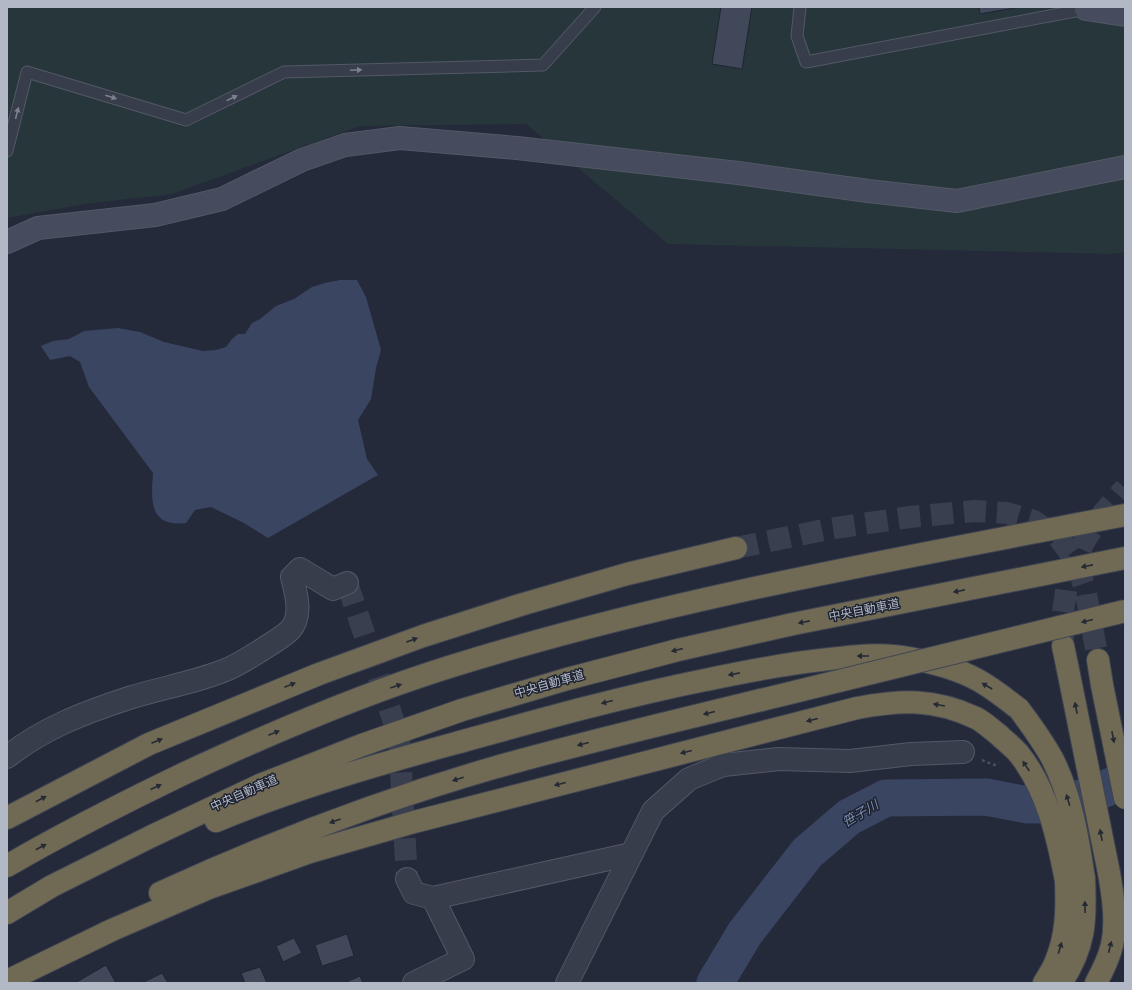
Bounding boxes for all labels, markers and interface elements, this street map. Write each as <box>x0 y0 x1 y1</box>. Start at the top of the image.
one-way arrow <box>350 67 363 73</box>
one-way arrow <box>105 94 117 100</box>
one-way arrow <box>227 95 238 101</box>
one-way arrow <box>14 107 20 120</box>
one-way arrow <box>1081 563 1093 569</box>
one-way arrow <box>953 588 965 594</box>
street label: 中央自動車道 <box>827 595 901 624</box>
one-way arrow <box>1081 618 1093 624</box>
one-way arrow <box>798 619 810 625</box>
one-way arrow <box>406 637 418 643</box>
one-way arrow <box>671 647 683 653</box>
one-way arrow <box>856 653 869 659</box>
street label: 中央自動車道 <box>512 666 586 701</box>
one-way arrow <box>728 671 740 677</box>
one-way arrow <box>285 682 297 688</box>
one-way arrow <box>390 683 402 689</box>
one-way arrow <box>981 683 993 690</box>
one-way arrow <box>601 699 613 705</box>
one-way arrow <box>1072 701 1078 714</box>
one-way arrow <box>933 702 946 708</box>
one-way arrow <box>703 710 715 716</box>
one-way arrow <box>805 717 818 723</box>
one-way arrow <box>269 729 281 735</box>
one-way arrow <box>1110 731 1116 743</box>
one-way arrow <box>152 737 164 743</box>
one-way arrow <box>577 742 589 748</box>
one-way arrow <box>680 749 692 755</box>
one-way arrow <box>1022 761 1030 771</box>
street label: 中央自動車道 <box>208 771 280 814</box>
one-way arrow <box>452 776 464 782</box>
one-way arrow <box>554 781 566 787</box>
one-way arrow <box>150 784 162 790</box>
one-way arrow <box>1065 794 1071 806</box>
water label: 笹子川 <box>839 795 883 831</box>
one-way arrow <box>36 796 47 803</box>
one-way arrow <box>328 818 340 824</box>
one-way arrow <box>1098 829 1104 841</box>
one-way arrow <box>35 843 46 850</box>
one-way arrow <box>1082 900 1088 913</box>
one-way arrow <box>1108 941 1114 953</box>
one-way arrow <box>1057 942 1063 954</box>

